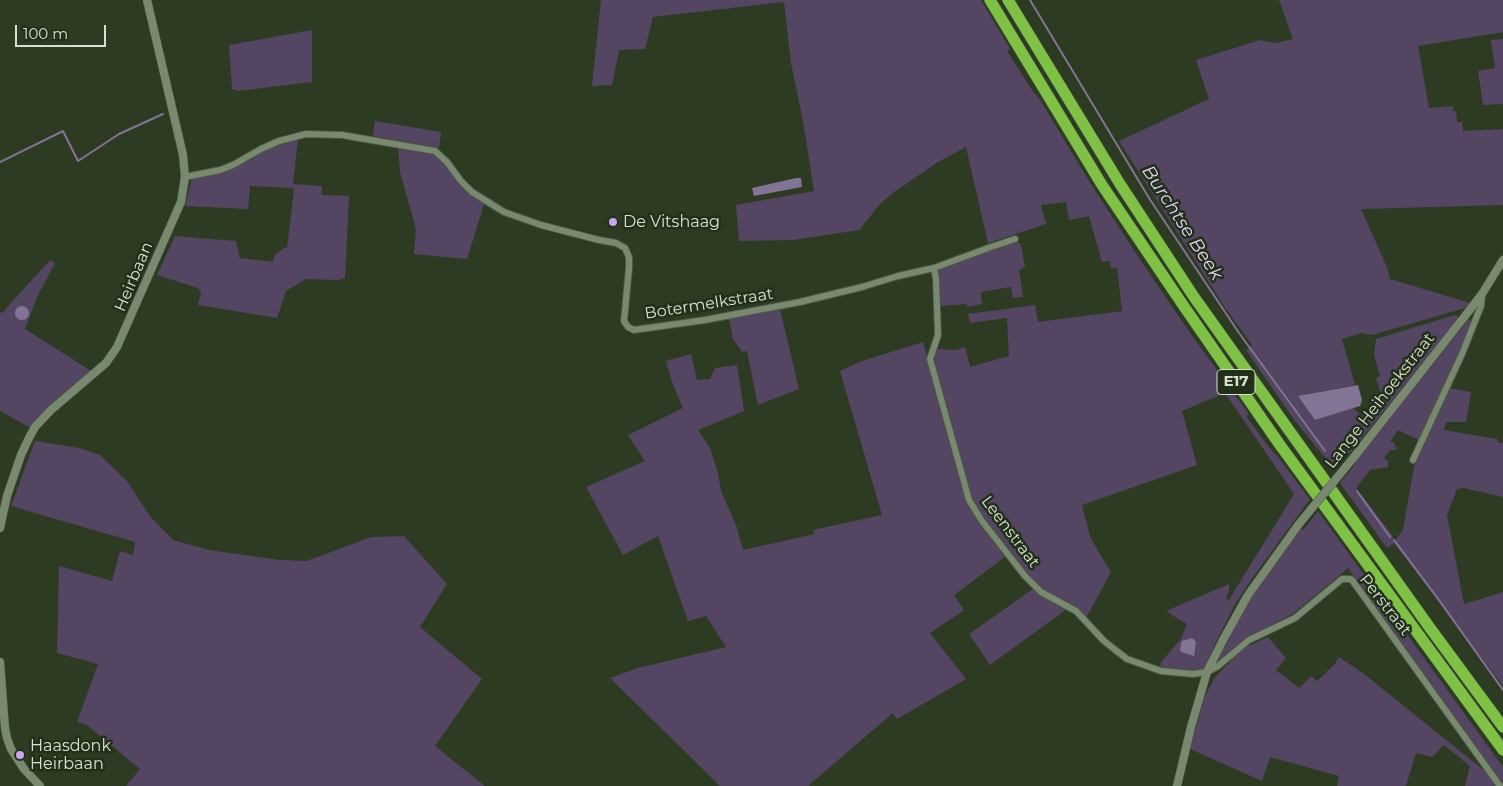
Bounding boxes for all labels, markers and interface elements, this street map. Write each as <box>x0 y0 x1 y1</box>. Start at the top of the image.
scale bar <box>18 15 109 47</box>
text: 100 m <box>23 24 68 43</box>
water label: Burchtse Beek <box>1137 162 1227 284</box>
place label: De Vitshaag <box>623 212 720 232</box>
marker: De Vitshaag <box>607 216 619 228</box>
street label: Heirbaan <box>111 239 157 315</box>
street label: Botermelkstraat <box>643 284 775 324</box>
street label: Lange Heihoekstraat <box>1321 329 1439 473</box>
road number: E17 <box>1217 370 1255 394</box>
street label: Leenstraat <box>977 492 1043 572</box>
street label: Perstraat <box>1355 570 1415 640</box>
place label: Haasdonk Heirbaan <box>30 736 111 774</box>
marker: Haasdonk Heirbaan <box>14 749 26 761</box>

